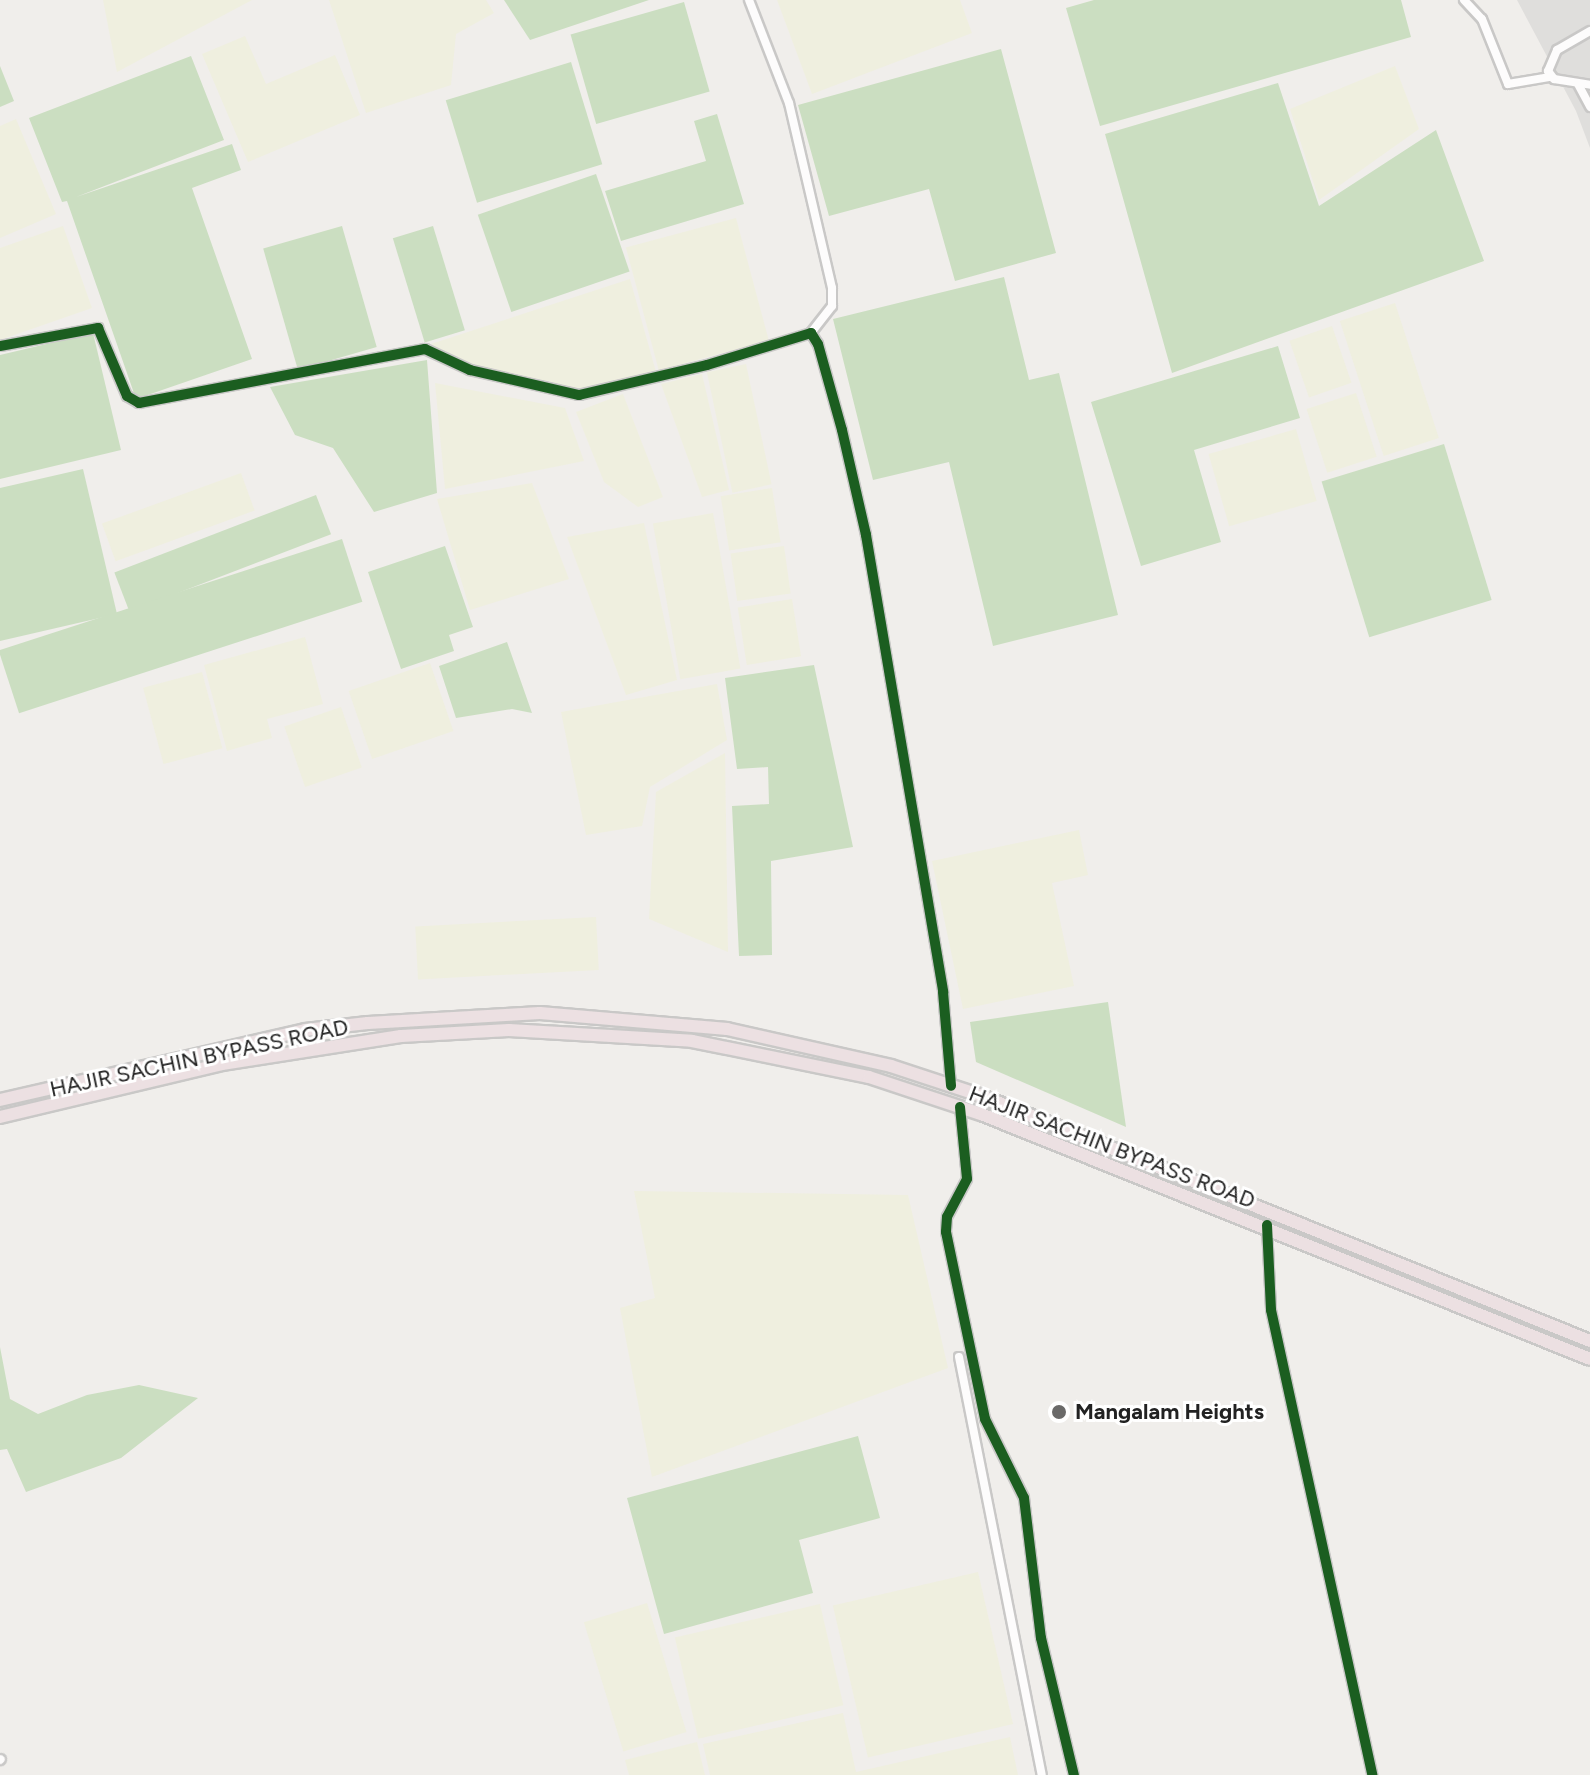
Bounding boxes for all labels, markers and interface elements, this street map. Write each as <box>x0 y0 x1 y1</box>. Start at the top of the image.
street label: HAJIR SACHIN BYPASS ROAD <box>47 1013 351 1103</box>
street label: HAJIR SACHIN BYPASS ROAD <box>965 1080 1259 1214</box>
place label: Mangalam Heights <box>1075 1399 1264 1425</box>
marker: Mangalam Heights <box>1050 1403 1068 1421</box>

